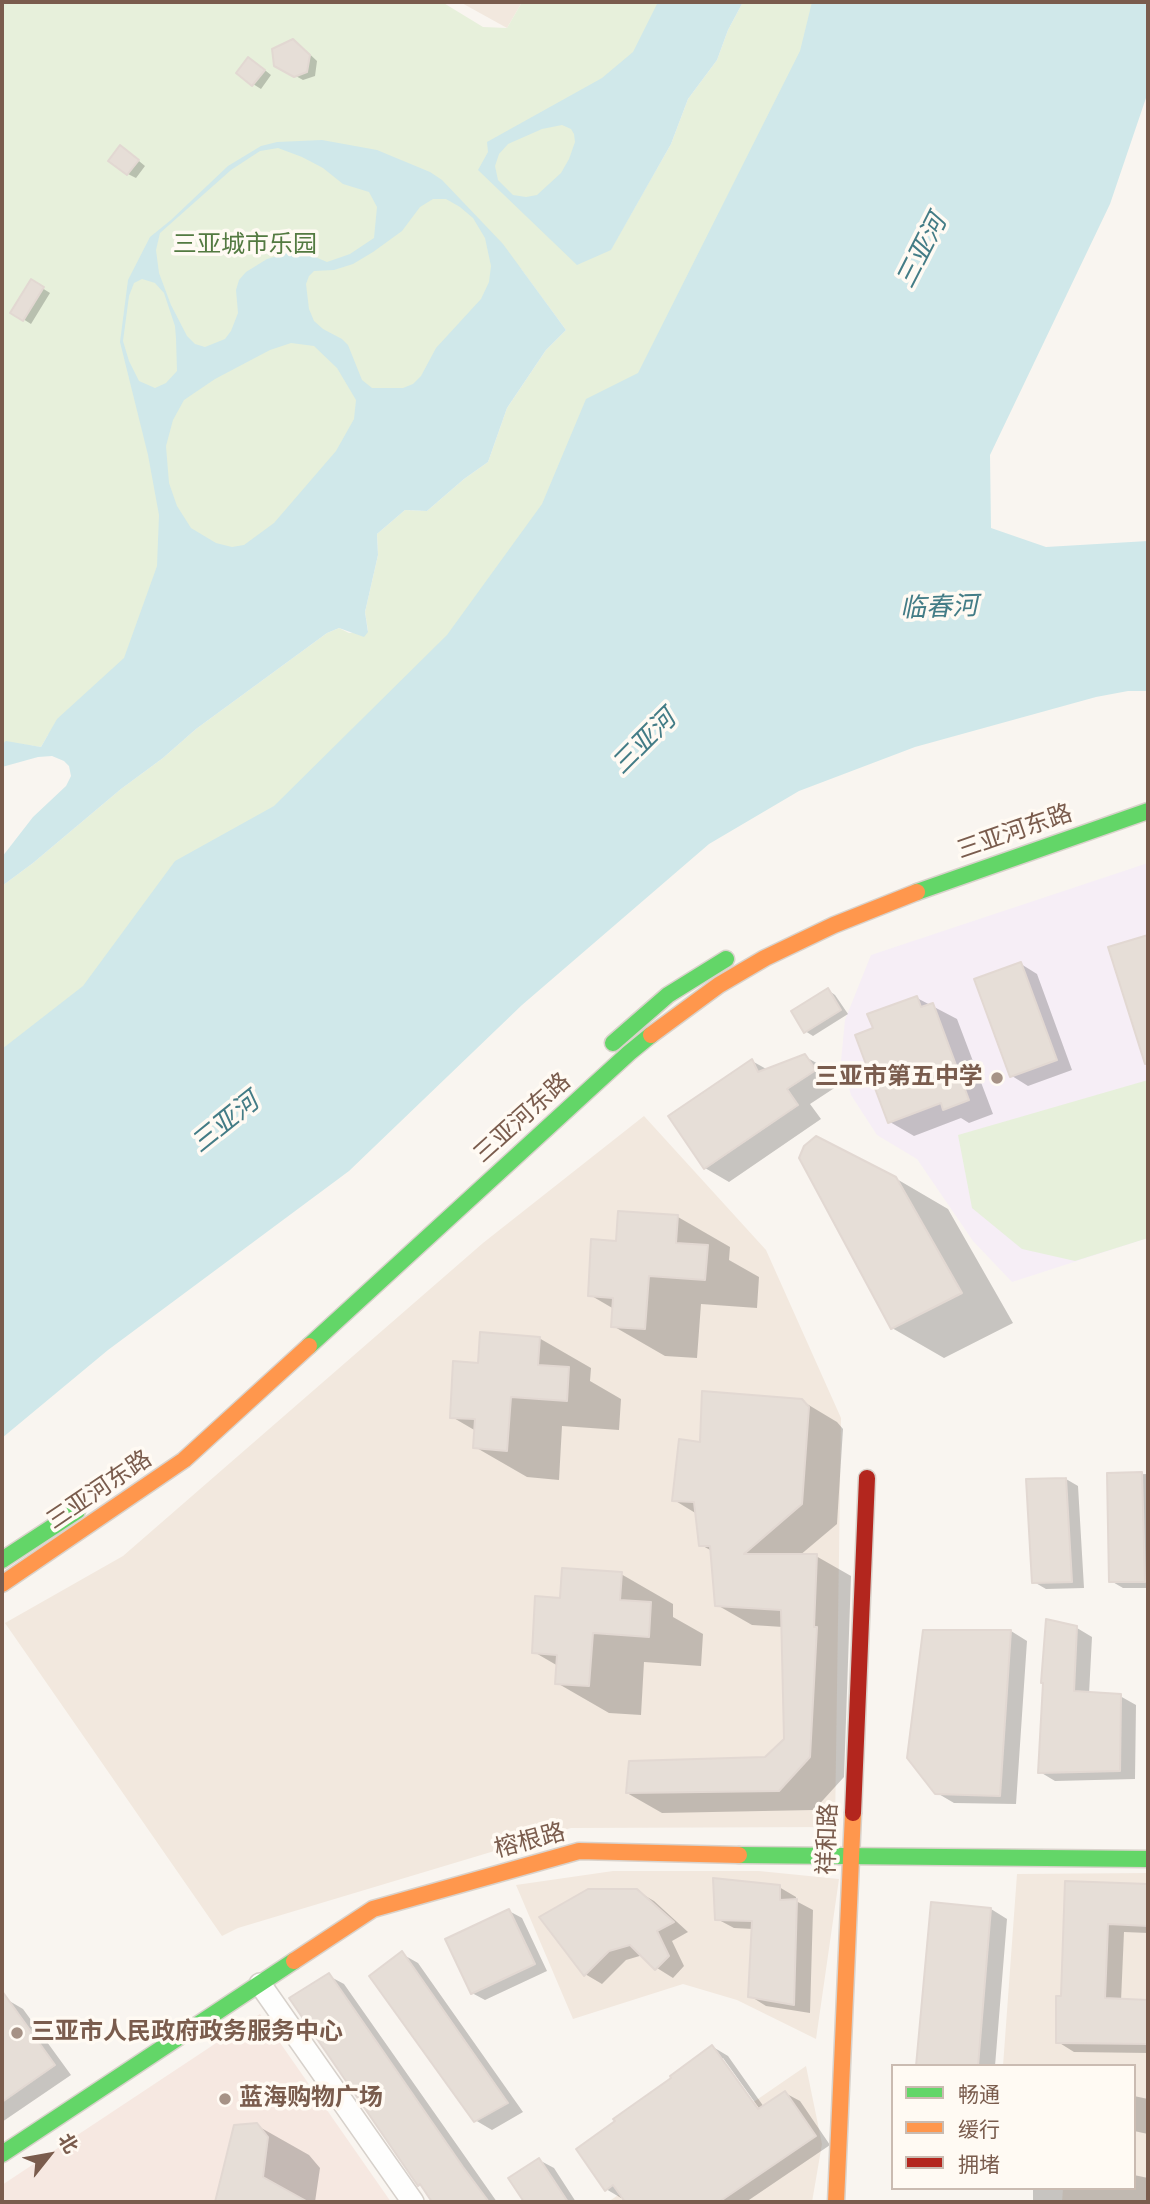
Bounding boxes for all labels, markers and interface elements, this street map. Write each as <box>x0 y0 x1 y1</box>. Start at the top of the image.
water label: 三亚河 <box>891 210 955 294</box>
park label: 三亚城市乐园 <box>173 232 317 260</box>
water label: 临春河 <box>899 592 979 626</box>
water label: 三亚河 <box>606 704 684 782</box>
street label: 三亚河东路 <box>954 800 1076 866</box>
place label: 三亚市第五中学 <box>815 1064 983 1092</box>
street label: 三亚河东路 <box>469 1068 577 1170</box>
marker: 三亚市第五中学 <box>989 1070 1005 1086</box>
water label: 三亚河 <box>186 1087 266 1161</box>
street label: 三亚河东路 <box>42 1446 158 1536</box>
street label: 祥和路 <box>813 1803 845 1875</box>
street label: 榕根路 <box>491 1819 569 1865</box>
place label: 三亚市人民政府政务服务中心 <box>31 2019 343 2047</box>
marker: 三亚市人民政府政务服务中心 <box>9 2025 25 2041</box>
legend <box>891 2064 1136 2190</box>
text: 畅通 <box>958 2083 1000 2108</box>
place label: 蓝海购物广场 <box>239 2085 383 2113</box>
marker: 蓝海购物广场 <box>217 2091 233 2107</box>
text: 缓行 <box>958 2118 1000 2143</box>
north arrow <box>14 2120 84 2190</box>
text: 北 <box>53 2130 82 2158</box>
text: 拥堵 <box>958 2153 1000 2178</box>

